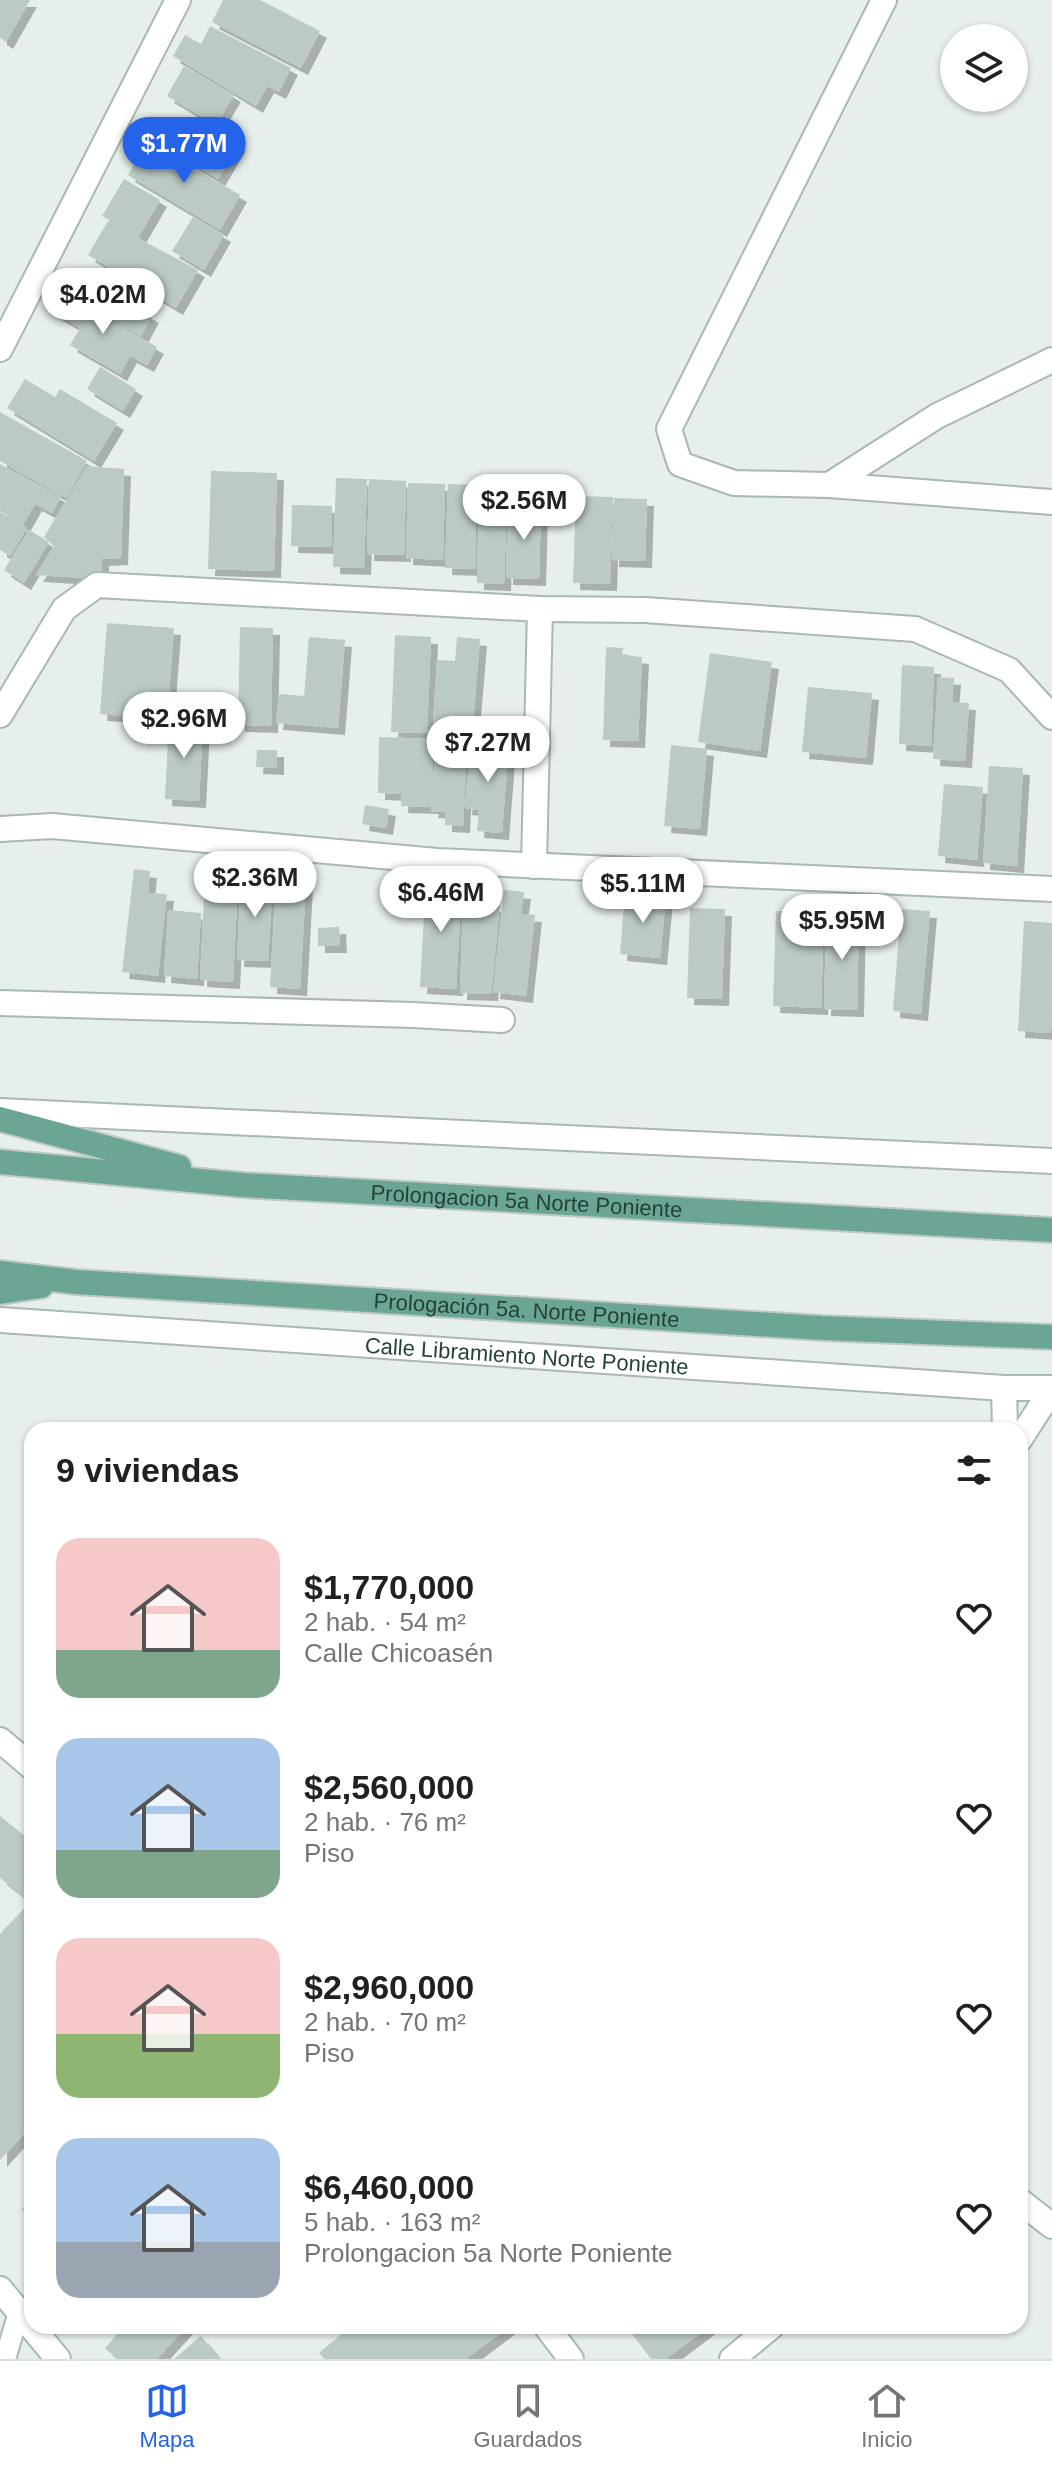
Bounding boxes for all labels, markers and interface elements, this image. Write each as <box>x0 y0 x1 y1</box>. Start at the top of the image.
map controls <box>940 24 1028 112</box>
button: layers <box>940 24 1028 112</box>
pin: $1.77M <box>119 117 249 185</box>
text: $1.77M <box>141 128 227 158</box>
pin: $4.02M <box>38 268 168 336</box>
text: $4.02M <box>60 279 146 309</box>
pin: $2.56M <box>459 474 589 542</box>
text: $2.56M <box>481 485 567 515</box>
pin: $2.96M <box>119 692 249 760</box>
text: $2.96M <box>141 703 227 733</box>
pin: $7.27M <box>423 716 553 784</box>
text: $7.27M <box>445 727 531 757</box>
pin: $2.36M <box>190 851 320 919</box>
pin: $5.11M <box>578 857 708 925</box>
text: $2.36M <box>212 862 298 892</box>
pin: $6.46M <box>376 866 506 934</box>
text: $5.11M <box>600 868 686 898</box>
text: $6.46M <box>398 877 484 907</box>
pin: $5.95M <box>777 894 907 962</box>
text: $5.95M <box>799 905 885 935</box>
street label: Prolongacion 5a Norte Poniente <box>370 1180 683 1222</box>
street label: Prologación 5a. Norte Poniente <box>373 1288 680 1332</box>
street label: Calle Libramiento Norte Poniente <box>364 1333 689 1380</box>
icon: filters <box>952 1448 996 1492</box>
text: 9 viviendas <box>56 1451 239 1489</box>
text: $1,770,000 <box>304 1568 474 1606</box>
icon: home <box>120 1570 216 1666</box>
icon: heart <box>952 1596 996 1640</box>
text: 2 hab. · 54 m² <box>304 1607 466 1637</box>
text: Calle Chicoasén <box>304 1638 493 1668</box>
text: $2,560,000 <box>304 1768 474 1806</box>
icon: home <box>120 1770 216 1866</box>
icon: heart <box>952 1796 996 1840</box>
text: 2 hab. · 76 m² <box>304 1807 466 1837</box>
text: Piso <box>304 1838 355 1868</box>
text: $2,960,000 <box>304 1968 474 2006</box>
icon: home <box>120 1970 216 2066</box>
icon: heart <box>952 1996 996 2040</box>
text: 2 hab. · 70 m² <box>304 2007 466 2037</box>
text: Piso <box>304 2038 355 2068</box>
text: $6,460,000 <box>304 2168 474 2206</box>
icon: home <box>120 2170 216 2266</box>
icon: heart <box>952 2196 996 2240</box>
text: 5 hab. · 163 m² <box>304 2207 480 2237</box>
text: Prolongacion 5a Norte Poniente <box>304 2238 673 2268</box>
tab: Mapa <box>139 2379 195 2453</box>
tab: Guardados <box>473 2379 582 2453</box>
tab: Inicio <box>861 2379 913 2453</box>

